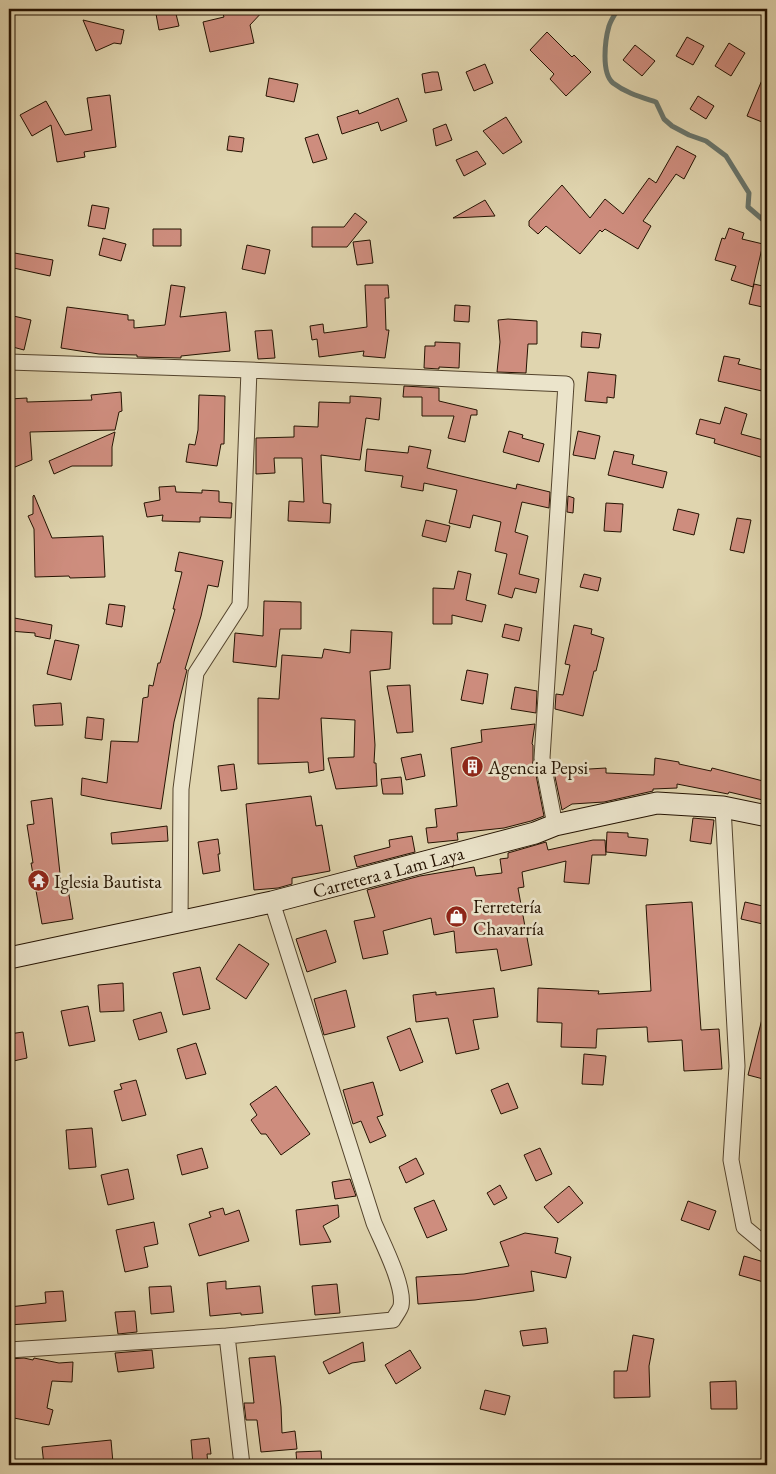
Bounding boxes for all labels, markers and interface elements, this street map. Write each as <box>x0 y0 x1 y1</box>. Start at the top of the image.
building icon: Agencia Pepsi <box>460 755 484 779</box>
place label: Agencia Pepsi <box>487 755 589 780</box>
street label: Carretera a Lam Laya <box>310 840 467 903</box>
temple icon: Iglesia Bautista <box>26 869 50 893</box>
place label: Iglesia Bautista <box>54 869 162 894</box>
place label: Ferretería Chavarría <box>473 894 544 941</box>
shop icon: Ferretería Chavarría <box>445 905 469 929</box>

